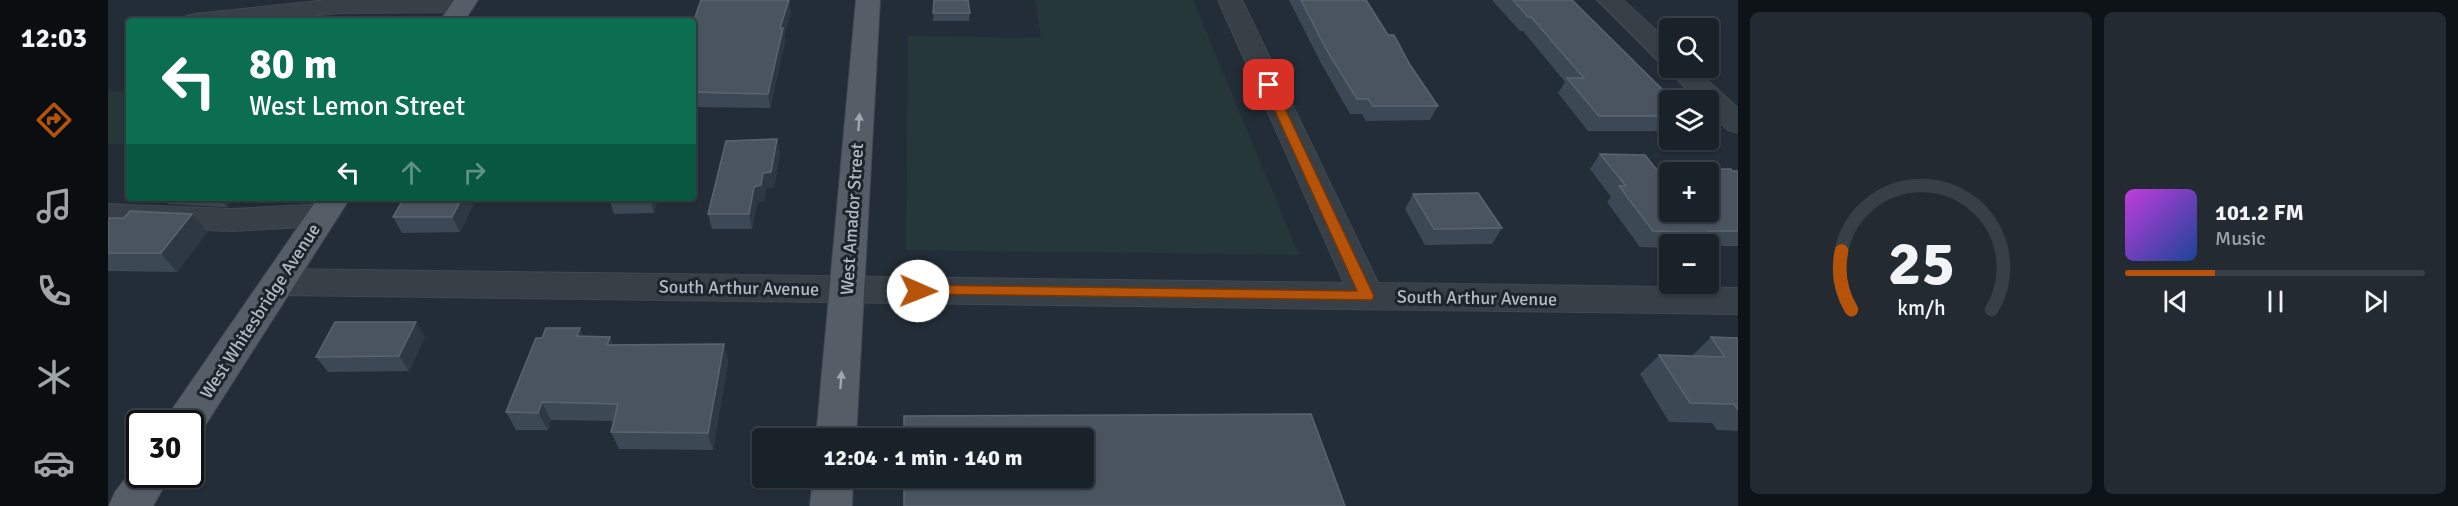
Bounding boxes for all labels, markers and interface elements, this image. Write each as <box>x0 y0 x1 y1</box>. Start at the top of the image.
map controls <box>1659 18 1719 294</box>
button: search <box>1659 18 1719 78</box>
text: 12:03 <box>21 22 87 55</box>
text: 80 m <box>249 39 338 90</box>
icon: left <box>150 42 228 120</box>
pin <box>1243 59 1294 110</box>
icon: arrive <box>1252 68 1285 101</box>
text: West Lemon Street <box>249 90 465 123</box>
button: layers <box>1659 90 1719 150</box>
icon: directions <box>33 99 75 141</box>
one-way arrow <box>855 113 864 132</box>
street label: West Amador Street <box>836 142 868 296</box>
icon: left <box>332 156 365 189</box>
icon: ahead <box>395 156 428 189</box>
icon: right <box>458 156 491 189</box>
button: + <box>1659 162 1719 222</box>
icon: music <box>33 185 75 227</box>
text: 101.2 FM <box>2215 199 2304 226</box>
street label: West Whitesbridge Avenue <box>195 219 325 403</box>
text: 25 <box>1887 225 1955 302</box>
text: Music <box>2215 226 2266 251</box>
button: − <box>1659 234 1719 294</box>
position arrow <box>886 259 950 323</box>
icon: phone <box>33 270 75 312</box>
street label: South Arthur Avenue <box>659 276 819 300</box>
icon: previous <box>2159 285 2192 318</box>
icon: pause <box>2259 285 2292 318</box>
icon: next <box>2359 285 2392 318</box>
street label: South Arthur Avenue <box>1397 286 1557 310</box>
text: km/h <box>1897 295 1945 321</box>
icon: climate <box>33 356 75 398</box>
one-way arrow <box>836 370 845 389</box>
speed limit sign: 30 <box>126 410 204 488</box>
icon: car <box>33 442 75 484</box>
text: 12:04 · 1 min · 140 m <box>823 444 1023 471</box>

